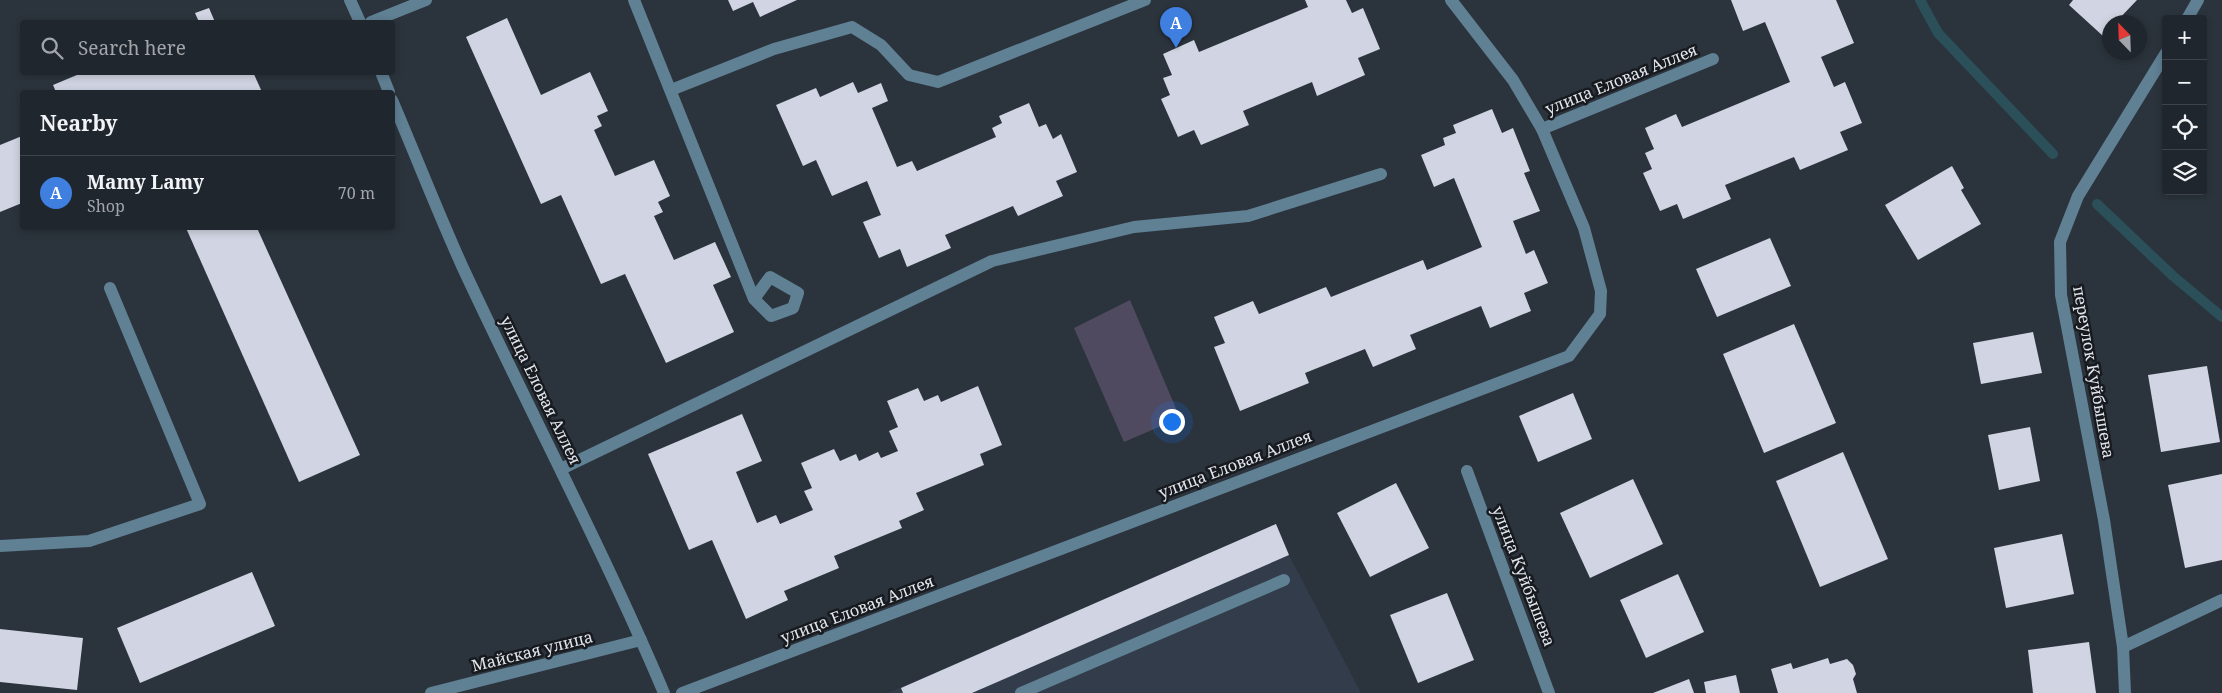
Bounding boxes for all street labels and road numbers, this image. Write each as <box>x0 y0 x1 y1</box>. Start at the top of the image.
street label: улица Еловая Аллея <box>1542 38 1700 120</box>
street label: переулок Куйбышева <box>2068 284 2120 460</box>
street label: улица Еловая Аллея <box>495 312 587 468</box>
street label: улица Еловая Аллея <box>1155 425 1315 503</box>
street label: улица Куйбышева <box>1487 503 1561 649</box>
street label: улица Еловая Аллея <box>777 570 937 648</box>
street label: Майская улица <box>469 625 595 677</box>

